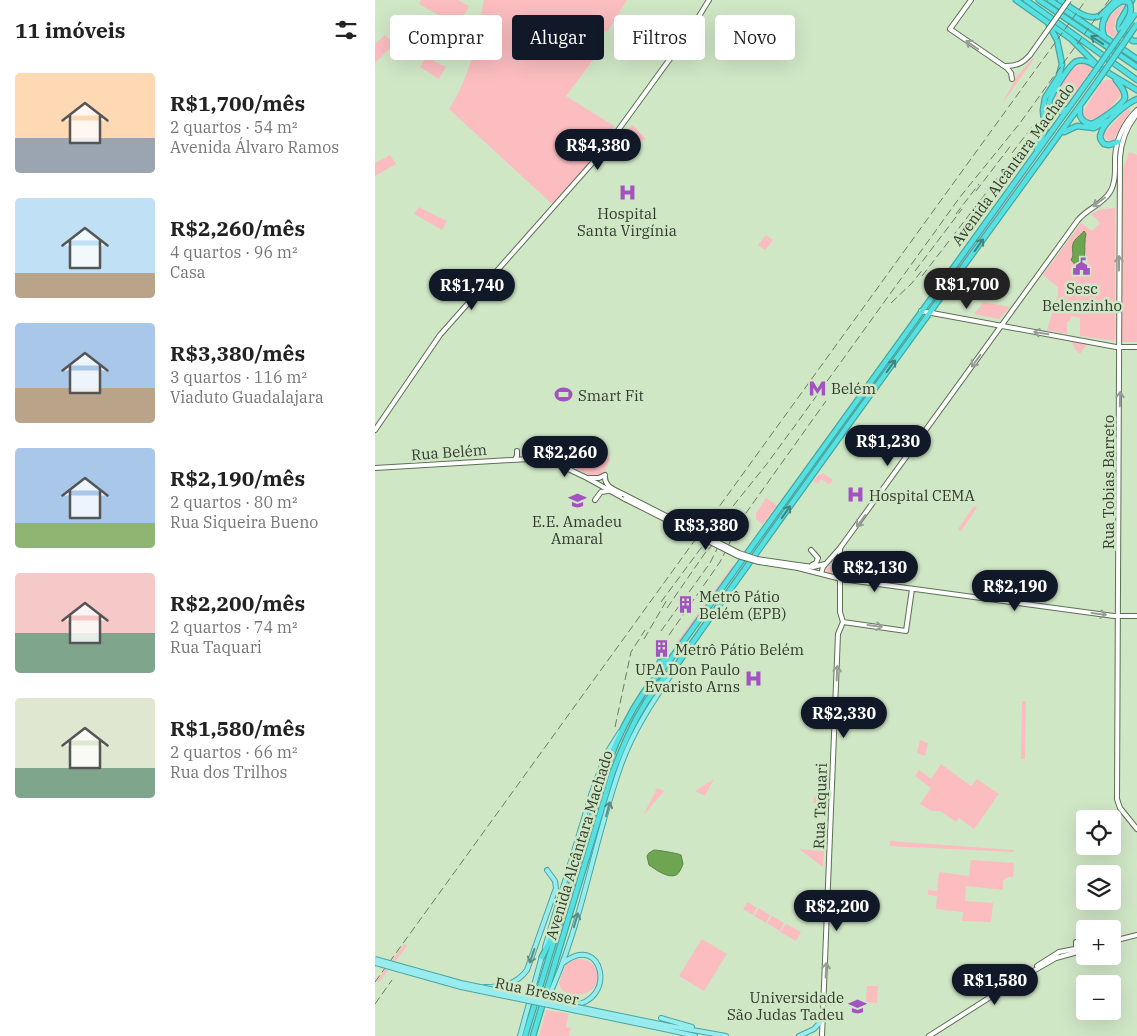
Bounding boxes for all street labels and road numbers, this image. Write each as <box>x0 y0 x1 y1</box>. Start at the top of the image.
street label: Avenida Alcântara Machado <box>947 79 1079 249</box>
street label: Rua Tobias Barreto <box>1099 415 1118 549</box>
street label: Rua Belém <box>410 440 488 464</box>
street label: Avenida Alcântara Machado <box>541 748 617 942</box>
street label: Rua Taquari <box>809 762 831 849</box>
street label: Rua Bresser <box>493 973 581 1009</box>

